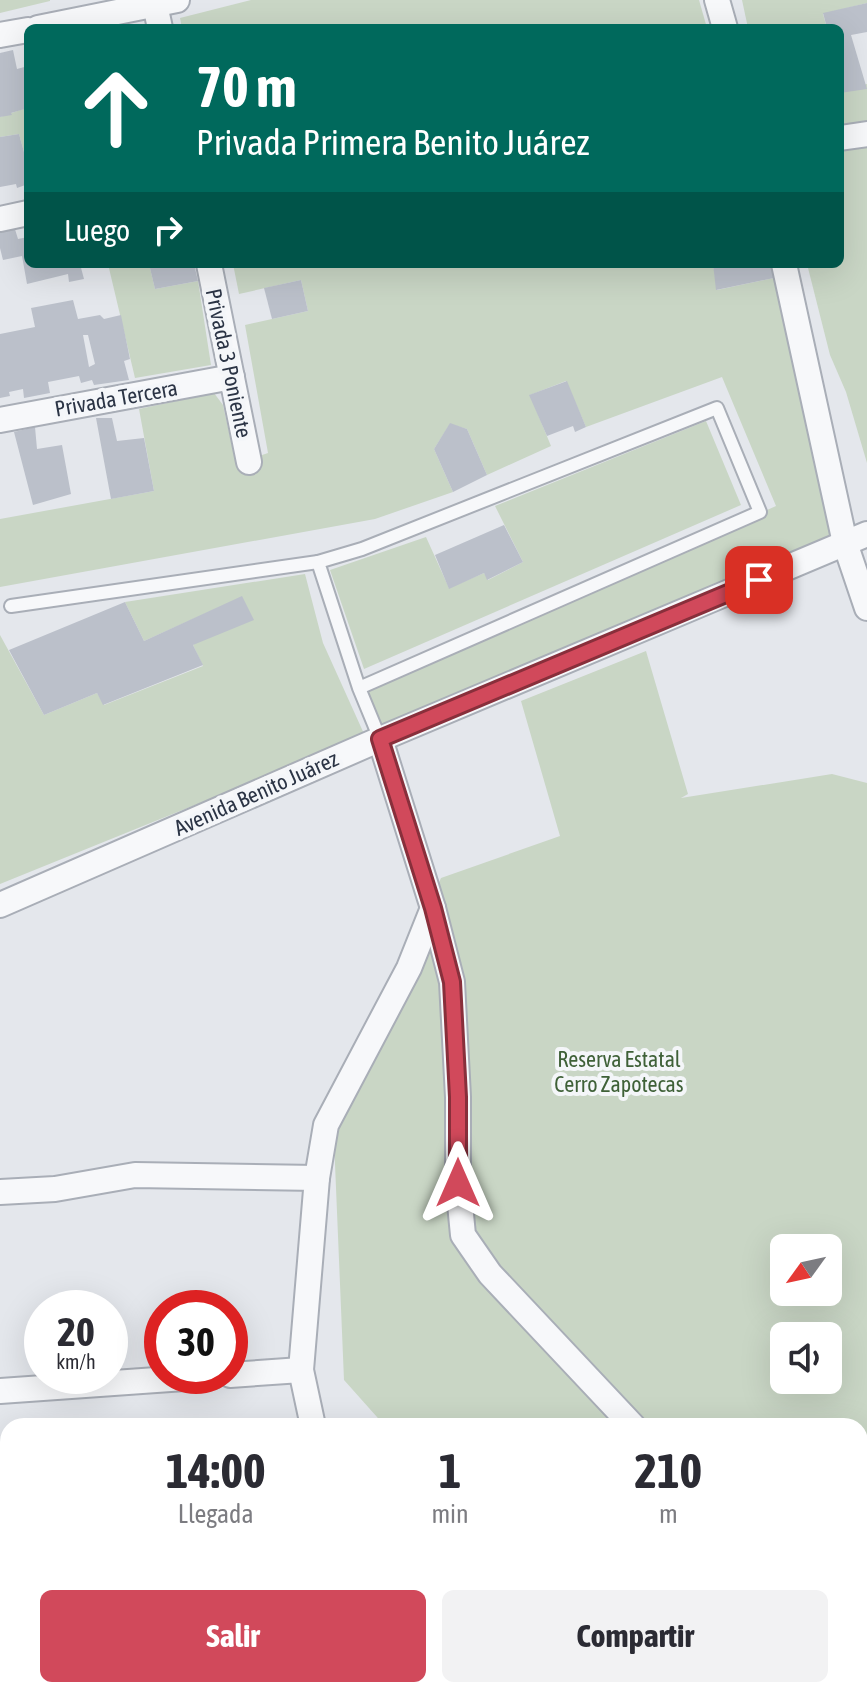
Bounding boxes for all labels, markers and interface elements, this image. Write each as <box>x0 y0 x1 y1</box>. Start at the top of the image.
text: 70 m <box>196 55 297 119</box>
icon: ahead <box>64 56 168 160</box>
text: Privada Primera Benito Juárez <box>196 121 589 163</box>
icon: right <box>146 208 190 252</box>
text: Luego <box>64 213 130 247</box>
street label: Privada 3 Poniente <box>201 286 258 440</box>
street label: Privada Tercera <box>53 374 179 422</box>
pin <box>725 546 793 614</box>
icon: arrive <box>737 558 781 602</box>
street label: Avenida Benito Juárez <box>170 745 342 841</box>
park label: Reserva Estatal Cerro Zapotecas <box>554 1046 684 1097</box>
position arrow <box>416 1141 500 1225</box>
north arrow <box>770 1234 842 1306</box>
map controls <box>770 1234 842 1394</box>
speed limit sign: 30 <box>144 1290 248 1394</box>
text: 20 <box>57 1309 95 1354</box>
button: sound <box>770 1322 842 1394</box>
text: km/h <box>56 1350 96 1373</box>
text: 14:00 <box>166 1443 266 1498</box>
text: 1 <box>439 1443 461 1498</box>
text: 210 <box>635 1443 702 1498</box>
text: Llegada <box>178 1499 254 1529</box>
text: min <box>431 1499 469 1529</box>
text: m <box>659 1499 678 1529</box>
button: Salir <box>40 1590 426 1682</box>
button: Compartir <box>442 1590 828 1682</box>

